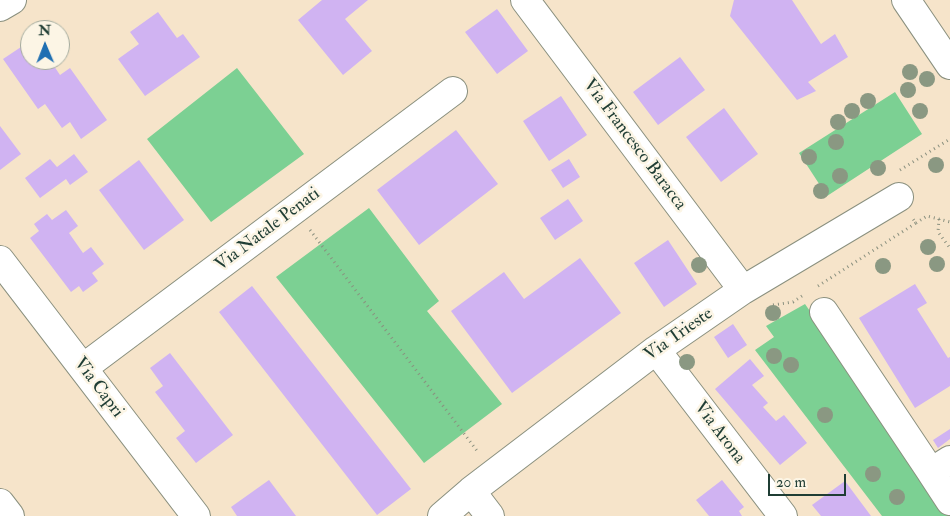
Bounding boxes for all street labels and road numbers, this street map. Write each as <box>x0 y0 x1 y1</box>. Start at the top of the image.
street label: Via Francesco Baracca <box>578 75 690 215</box>
street label: Via Natale Penati <box>211 184 325 276</box>
street label: Via Trieste <box>641 304 717 366</box>
street label: Via Capri <box>68 354 128 422</box>
street label: Via Arona <box>689 398 749 468</box>

